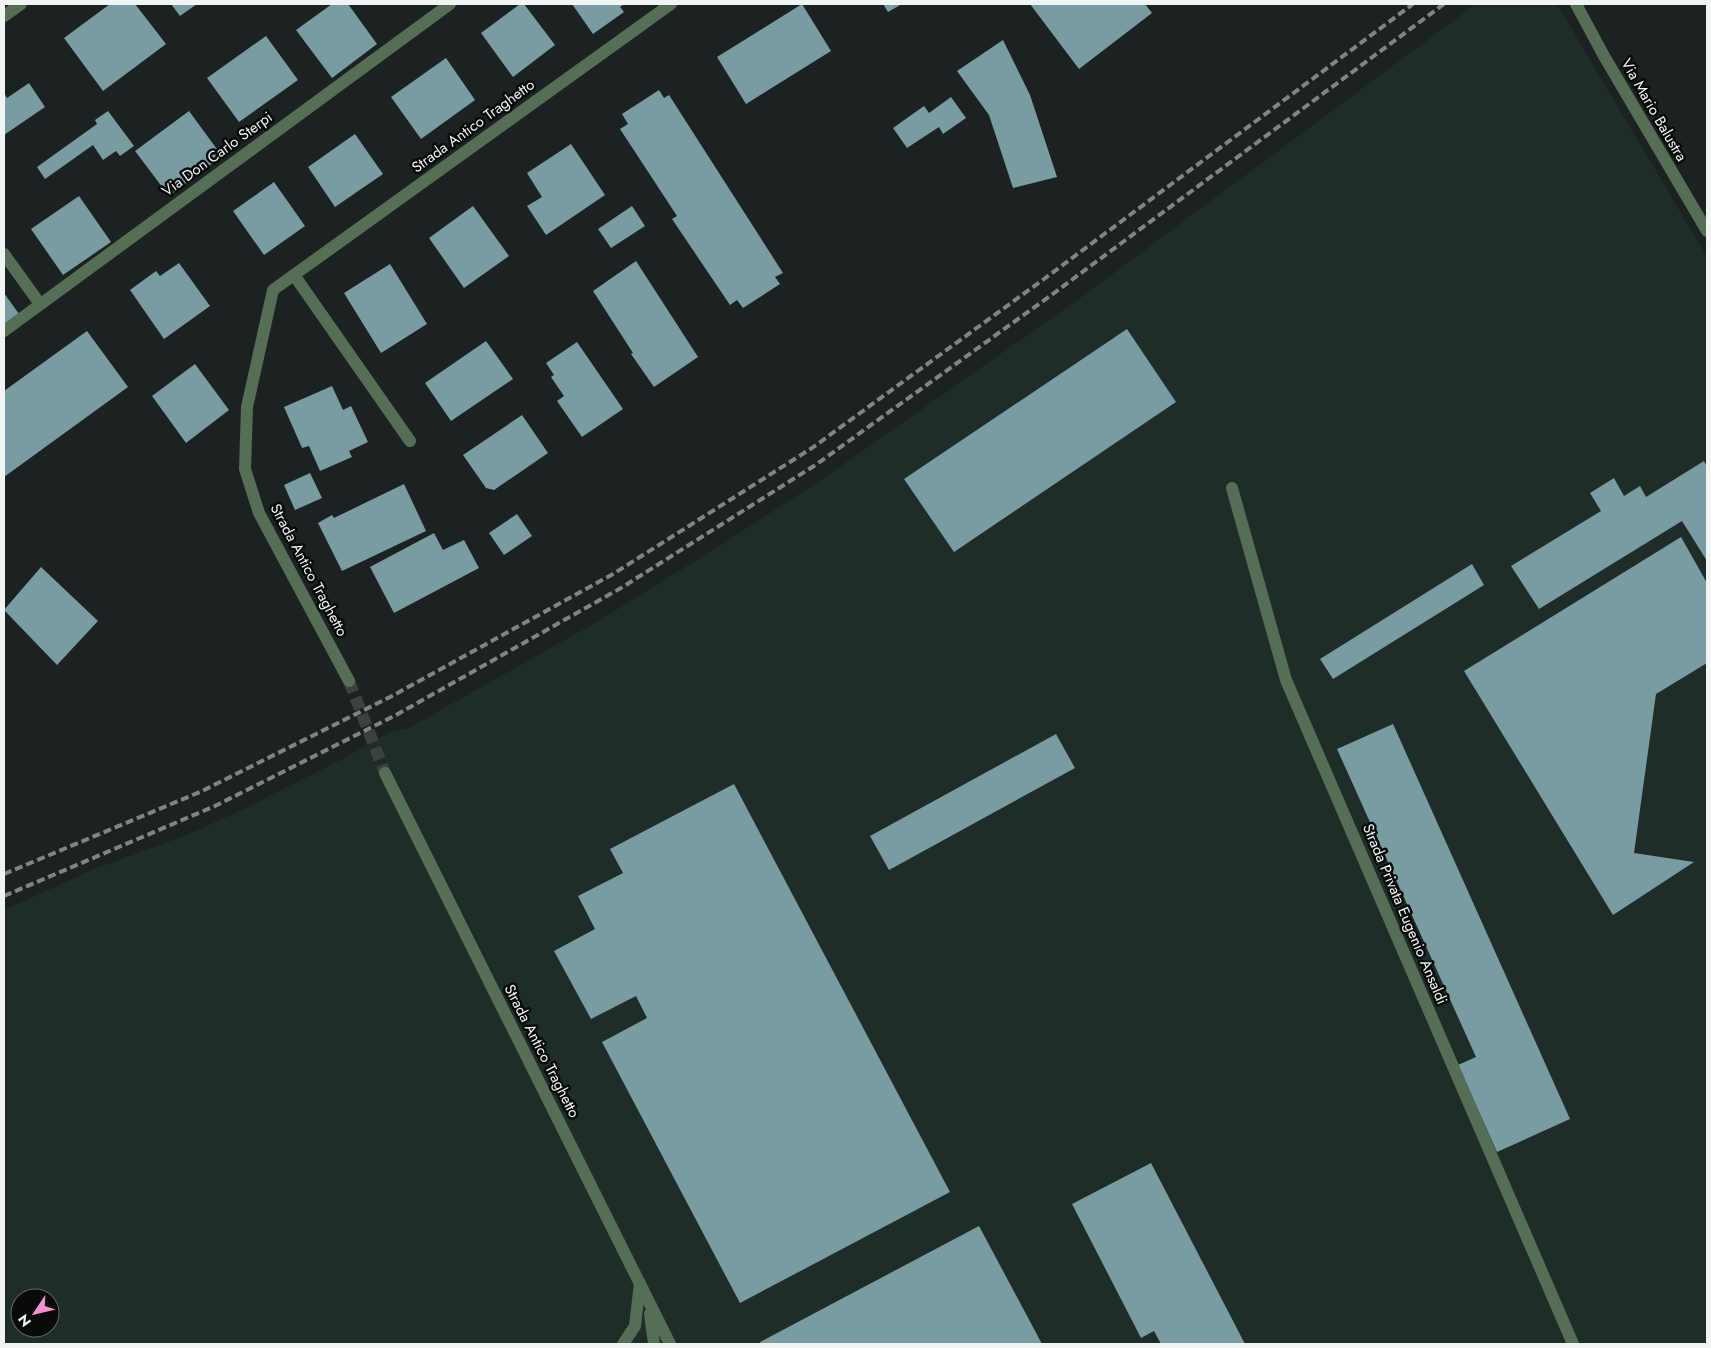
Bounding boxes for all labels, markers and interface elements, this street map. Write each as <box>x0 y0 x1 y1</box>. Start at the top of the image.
street label: Via Mario Balustra <box>1616 54 1692 166</box>
street label: Strada Antico Traghetto <box>407 74 539 178</box>
street label: Via Don Carlo Sterpi <box>157 106 277 202</box>
street label: Strada Antico Traghetto <box>265 500 353 640</box>
street label: Strada Privata Eugenio Ansaldi <box>1357 820 1453 1008</box>
street label: Strada Antico Traghetto <box>499 980 585 1122</box>
north arrow <box>10 1288 60 1338</box>
text: N <box>13 1310 36 1331</box>

